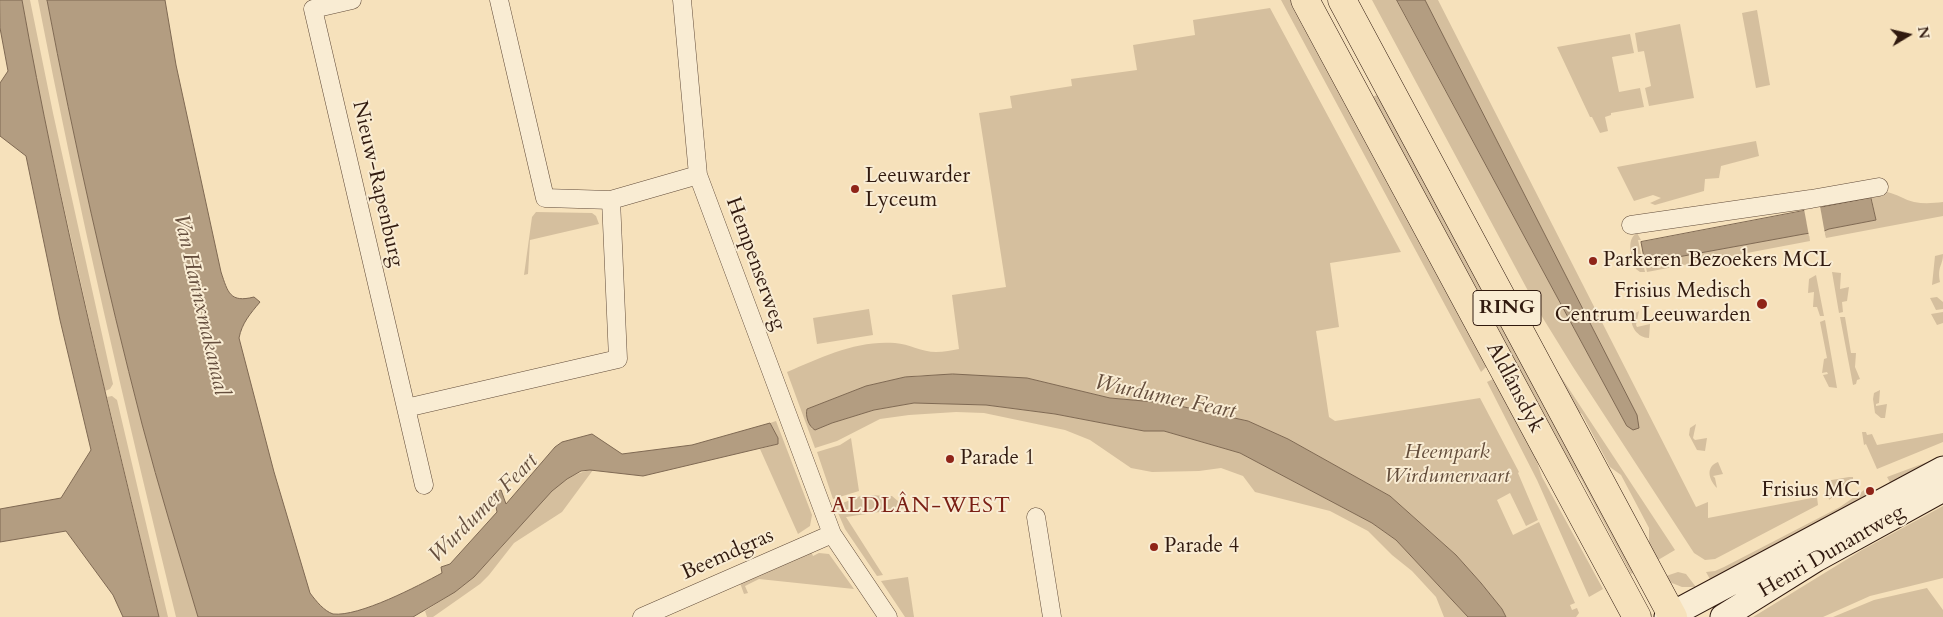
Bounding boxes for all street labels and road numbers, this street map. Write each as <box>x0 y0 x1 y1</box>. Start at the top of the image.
street label: Nieuw-Rapenburg <box>346 99 408 269</box>
street label: Hempenserweg <box>719 194 791 334</box>
road number: RING <box>1473 290 1541 326</box>
street label: Aldlânsdyk <box>1480 339 1548 437</box>
street label: Henri Dunantweg <box>1754 500 1910 604</box>
street label: Beemdgras <box>678 524 778 586</box>

